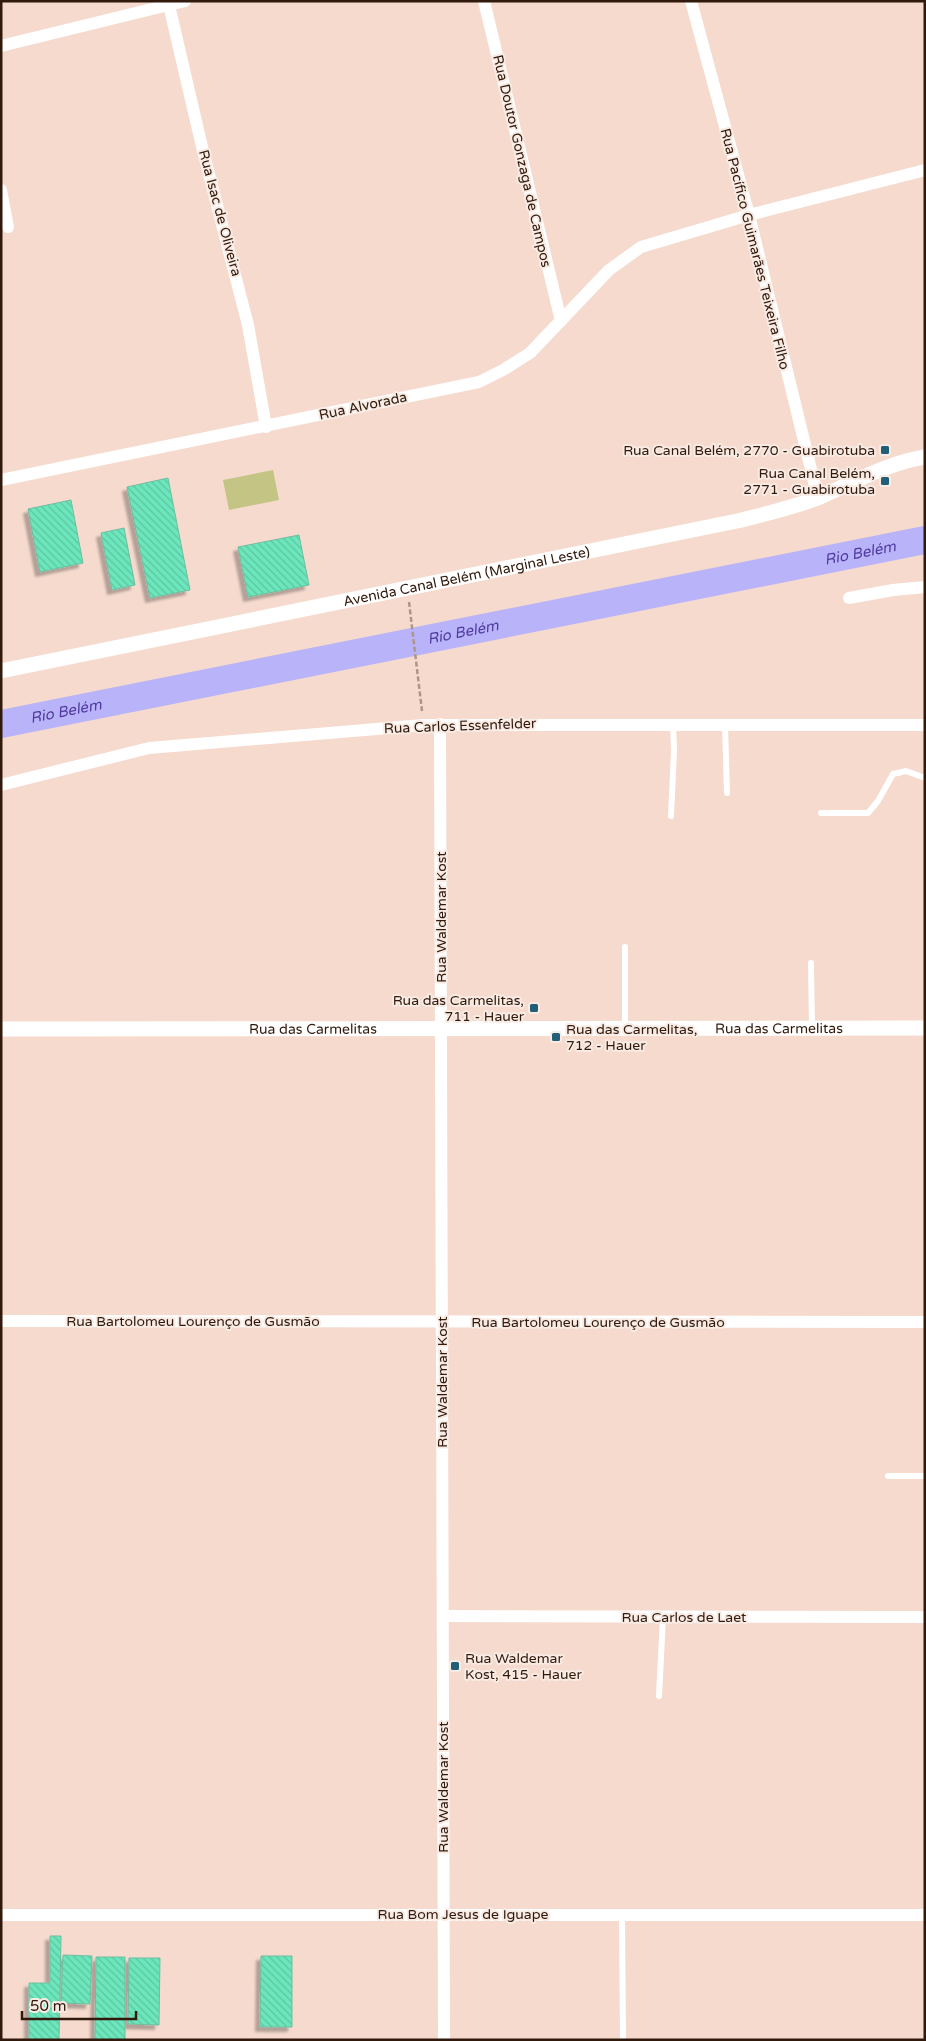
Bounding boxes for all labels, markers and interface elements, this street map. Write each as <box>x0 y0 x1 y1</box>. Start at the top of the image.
street label: Rua Doutor Gonzaga de Campos <box>489 53 555 269</box>
street label: Rua Pacífico Guimarães Teixeira Filho <box>717 126 793 372</box>
street label: Rua Isac de Oliveira <box>195 148 245 278</box>
street label: Rua Alvorada <box>317 388 409 424</box>
place label: Rua Canal Belém, 2770 - Guabirotuba <box>623 442 875 459</box>
marker: Rua Canal Belém, 2770 - Guabirotuba <box>879 444 891 456</box>
place label: Rua Canal Belém, 2771 - Guabirotuba <box>743 465 875 498</box>
marker: Rua Canal Belém, 2771 - Guabirotuba <box>879 475 891 487</box>
water label: Rio Belém <box>823 537 899 569</box>
street label: Avenida Canal Belém (Marginal Leste) <box>342 543 591 610</box>
water label: Rio Belém <box>426 616 501 648</box>
water label: Rio Belém <box>29 695 104 727</box>
street label: Rua Carlos Essenfelder <box>384 715 537 737</box>
street label: Rua Waldemar Kost <box>433 851 450 983</box>
place label: Rua das Carmelitas, 711 - Hauer <box>393 992 525 1025</box>
marker: Rua das Carmelitas, 711 - Hauer <box>528 1002 540 1014</box>
street label: Rua das Carmelitas <box>249 1020 377 1037</box>
street label: Rua das Carmelitas <box>715 1020 843 1037</box>
place label: Rua das Carmelitas, 712 - Hauer <box>566 1021 697 1054</box>
marker: Rua das Carmelitas, 712 - Hauer <box>550 1031 562 1043</box>
street label: Rua Bartolomeu Lourenço de Gusmão <box>66 1313 320 1330</box>
street label: Rua Bartolomeu Lourenço de Gusmão <box>471 1314 725 1331</box>
street label: Rua Waldemar Kost <box>434 1316 451 1448</box>
street label: Rua Carlos de Laet <box>622 1609 747 1626</box>
place label: Rua Waldemar Kost, 415 - Hauer <box>465 1650 582 1683</box>
marker: Rua Waldemar Kost, 415 - Hauer <box>449 1660 461 1672</box>
street label: Rua Waldemar Kost <box>435 1721 452 1853</box>
street label: Rua Bom Jesus de Iguape <box>378 1906 549 1923</box>
scale bar <box>22 1988 136 2020</box>
text: 50 m <box>30 1997 67 2015</box>

